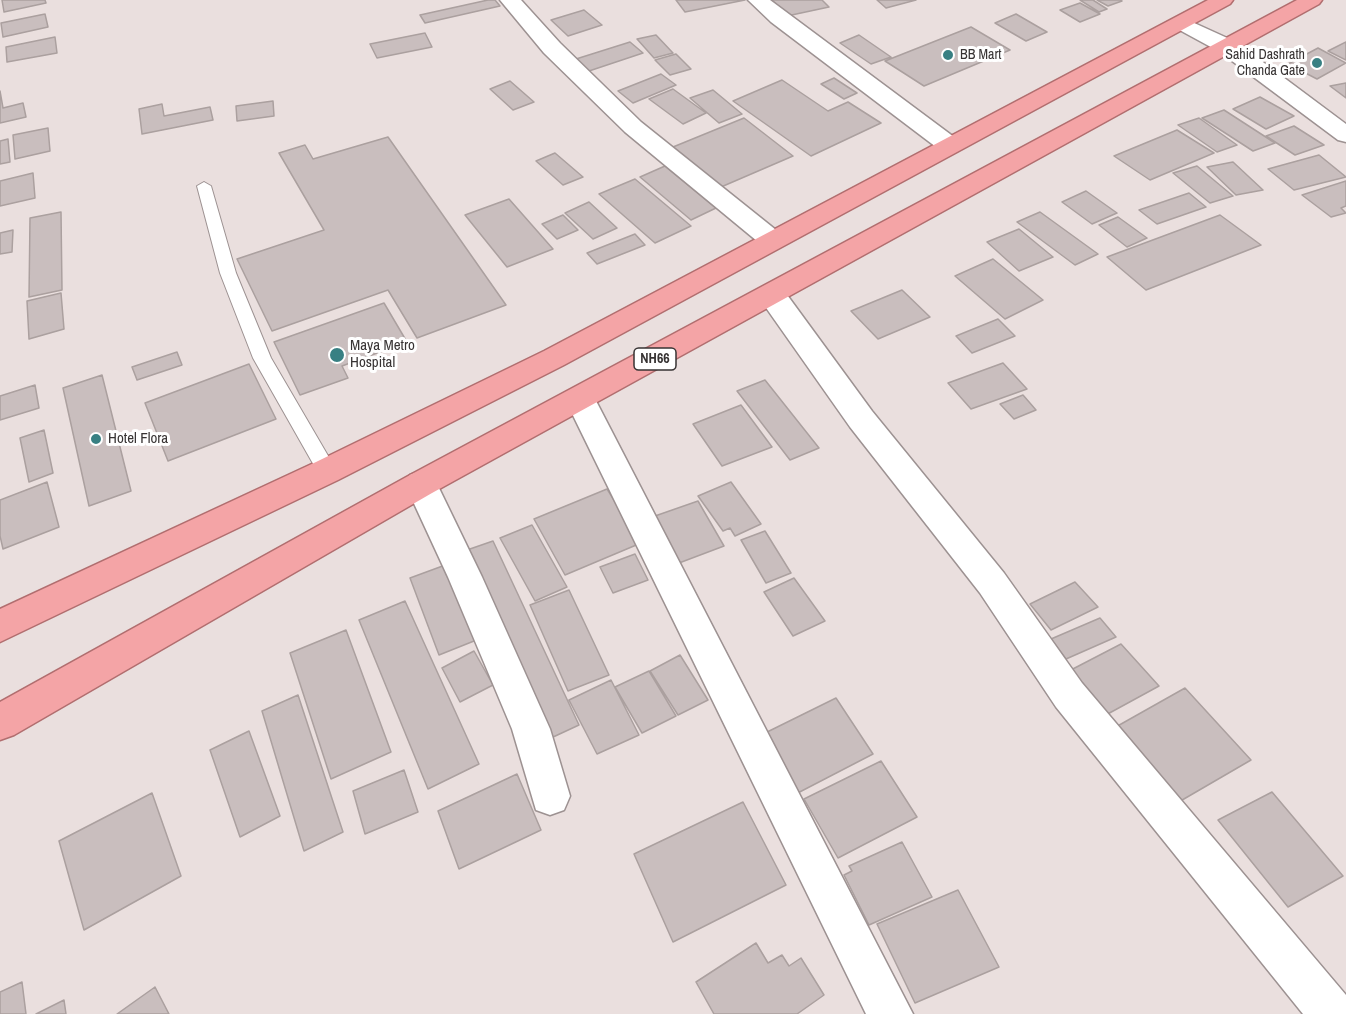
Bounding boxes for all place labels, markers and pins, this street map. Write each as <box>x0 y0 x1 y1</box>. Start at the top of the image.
place label: BB Mart <box>960 47 1001 63</box>
place label: Sahid Dashrath Chanda Gate <box>1225 47 1305 80</box>
marker: BB Mart <box>941 48 955 62</box>
marker: Sahid Dashrath Chanda Gate <box>1310 56 1324 70</box>
place label: Maya Metro Hospital <box>350 337 415 372</box>
marker: Maya Metro Hospital <box>328 346 346 364</box>
place label: Hotel Flora <box>108 430 168 448</box>
marker: Hotel Flora <box>89 432 103 446</box>

